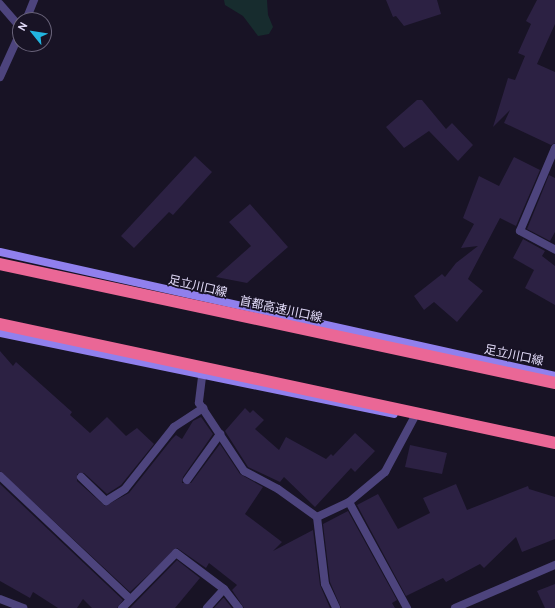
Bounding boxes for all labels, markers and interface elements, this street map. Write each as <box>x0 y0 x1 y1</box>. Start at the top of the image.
north arrow <box>12 12 52 52</box>
text: N <box>14 20 30 33</box>
street label: 足立川口線 <box>167 272 229 300</box>
street label: 首都高速川口線 <box>238 293 324 325</box>
street label: 足立川口線 <box>483 342 545 368</box>

